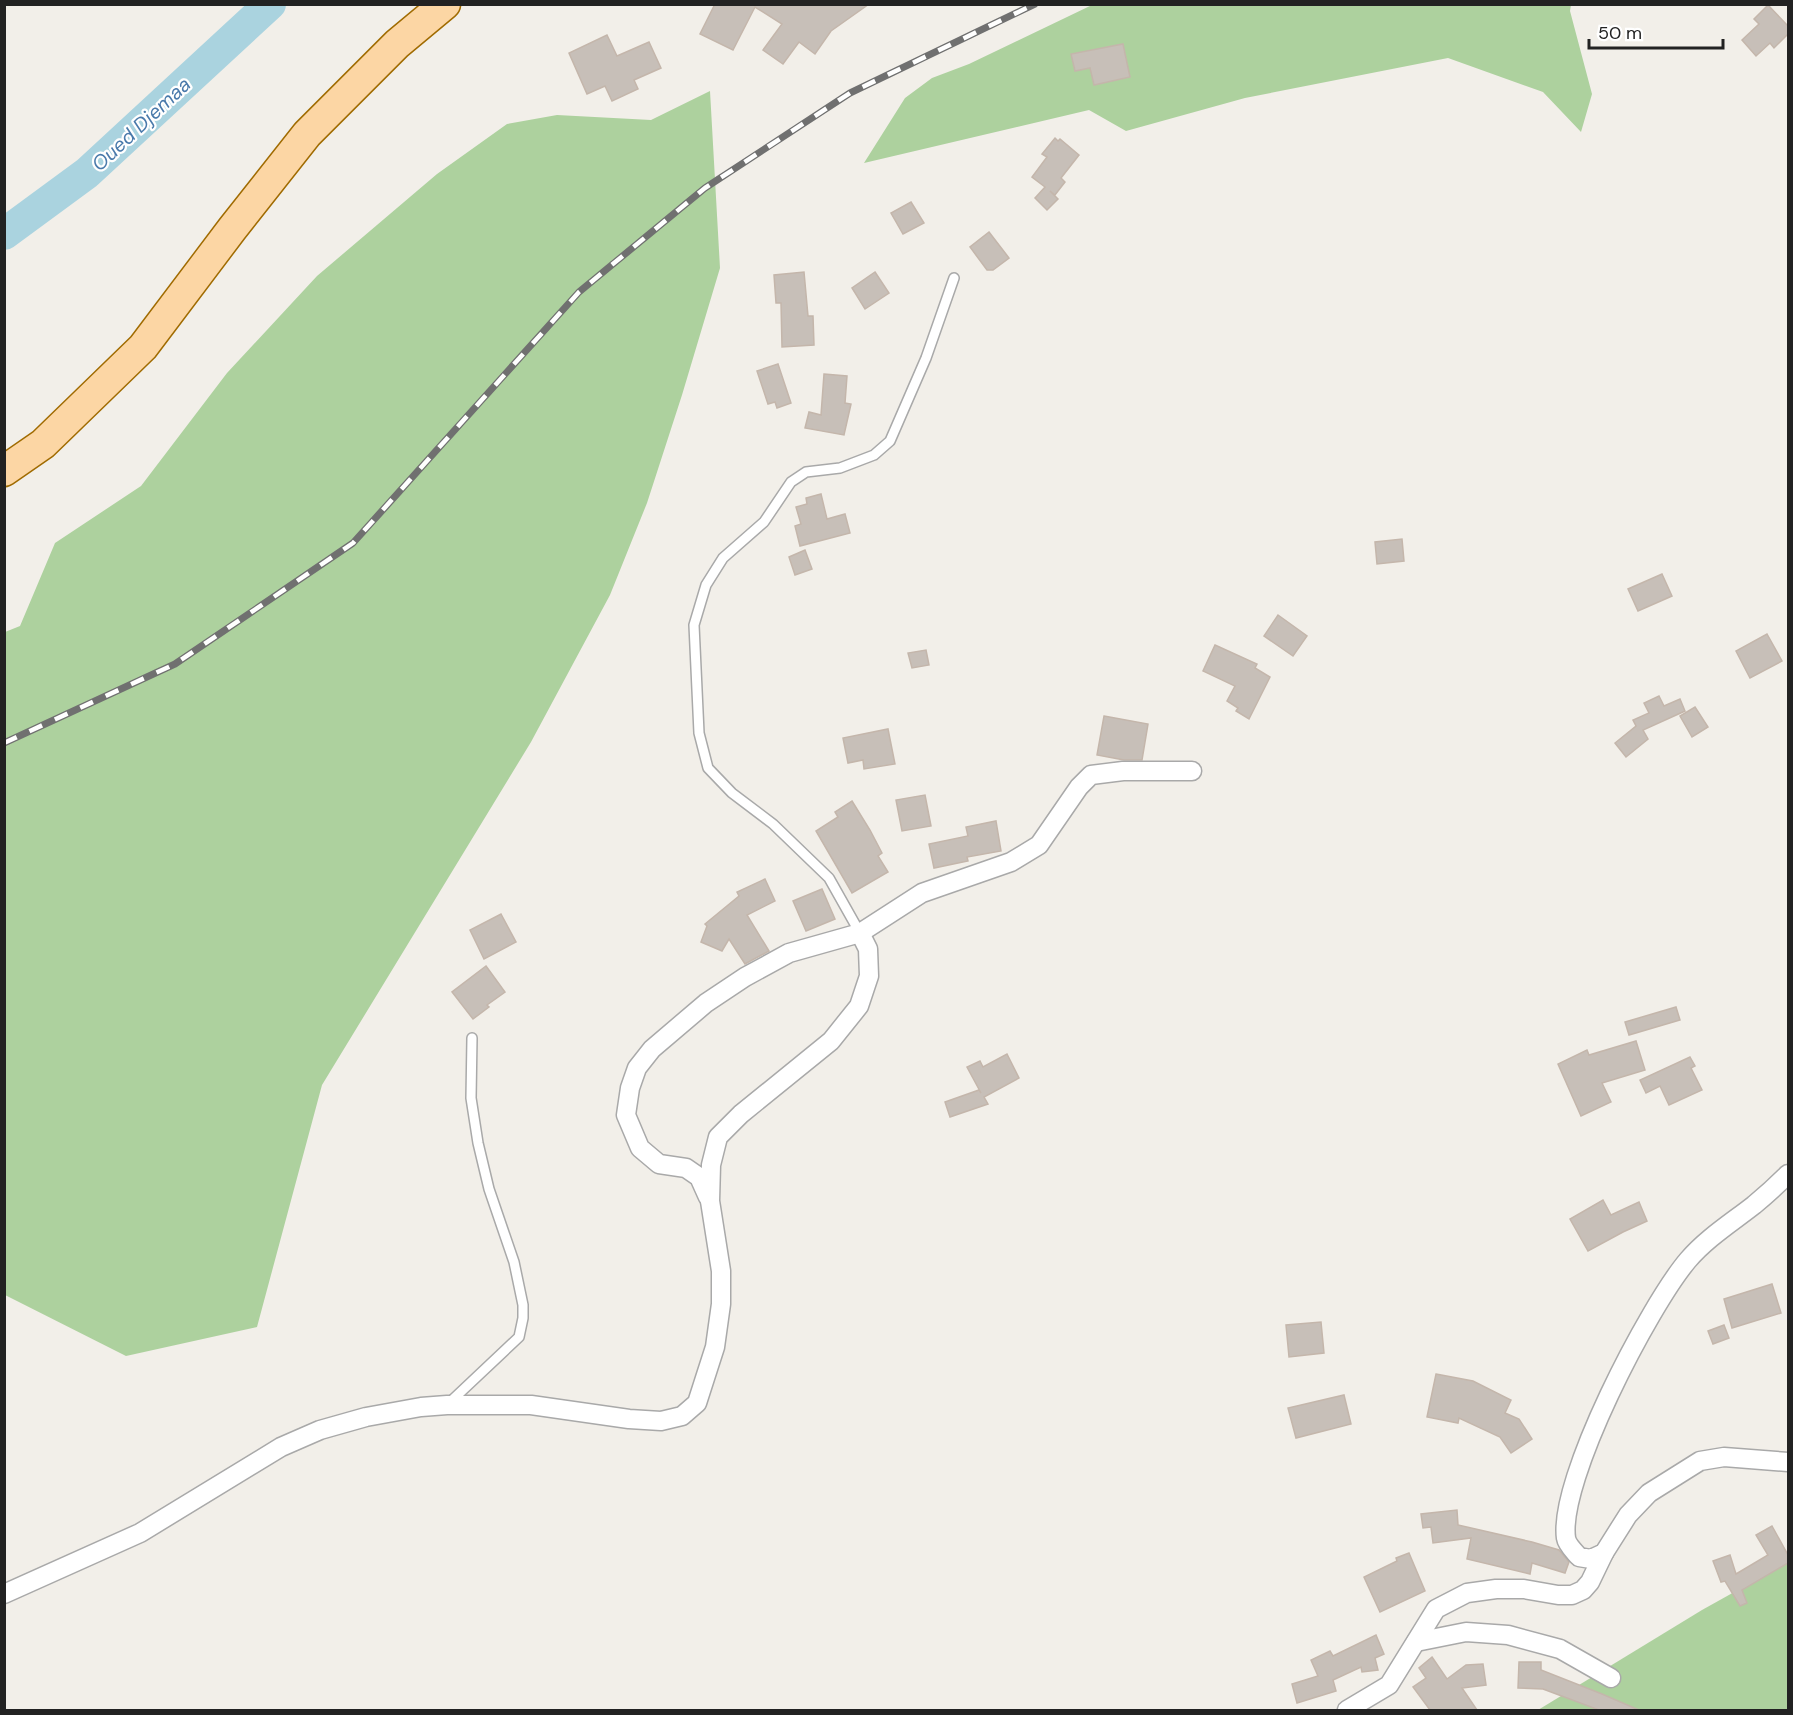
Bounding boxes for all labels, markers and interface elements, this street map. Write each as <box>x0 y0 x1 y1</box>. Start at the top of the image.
scale bar <box>1589 12 1722 50</box>
text: 50 m <box>1598 21 1642 45</box>
water label: Oued Djemaa <box>86 71 196 177</box>

